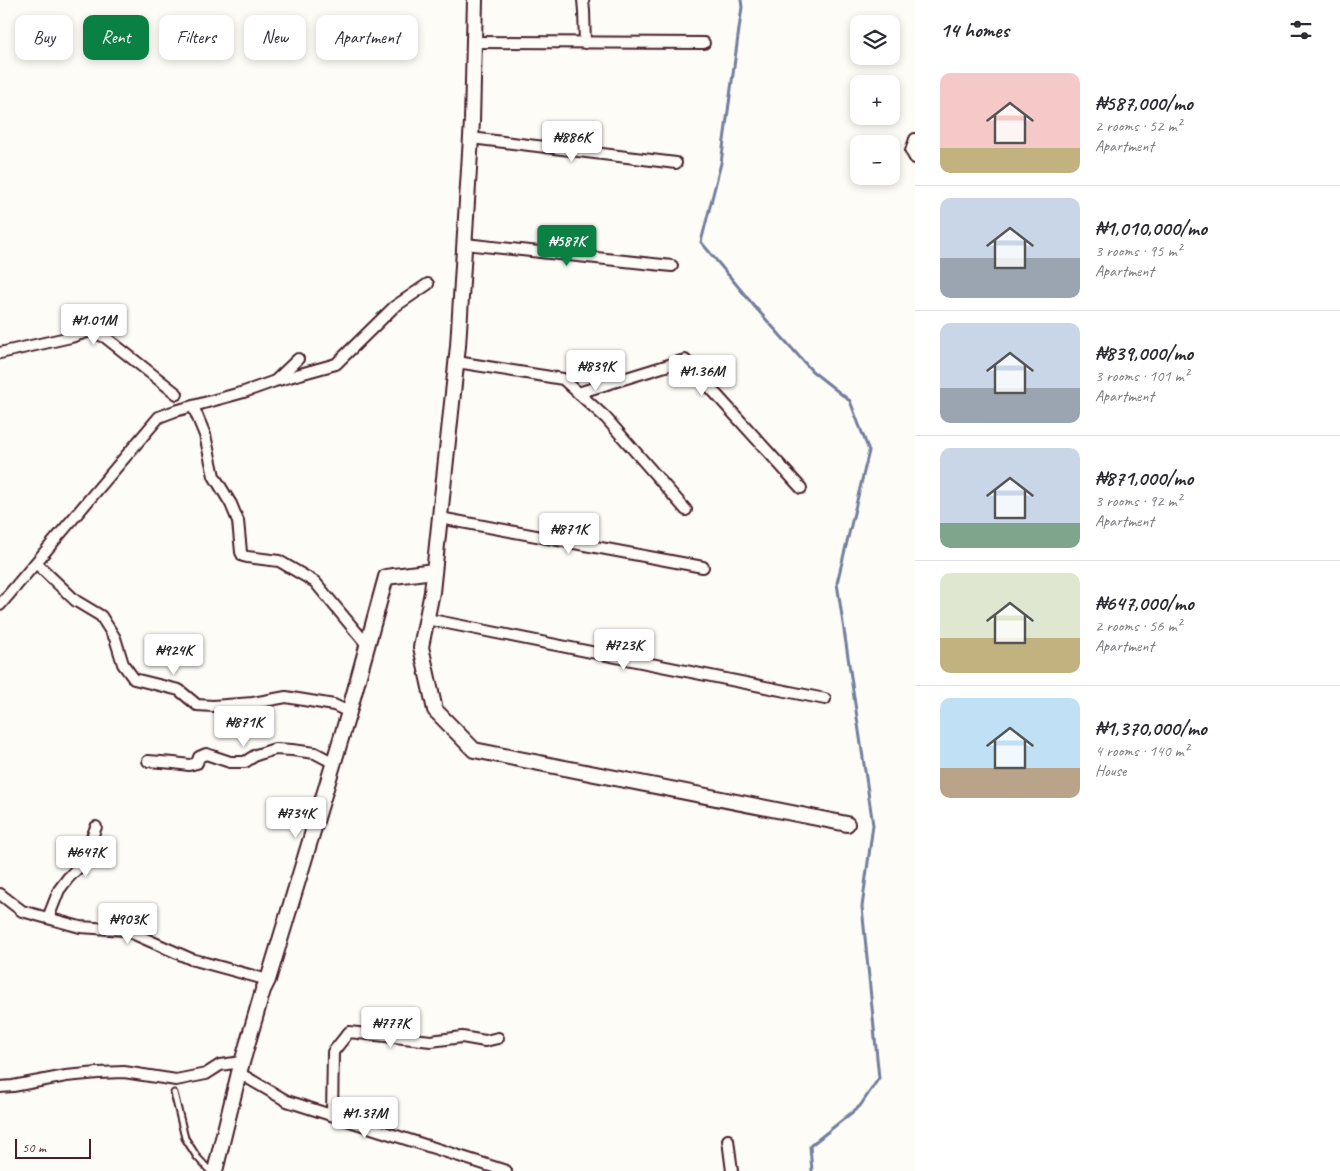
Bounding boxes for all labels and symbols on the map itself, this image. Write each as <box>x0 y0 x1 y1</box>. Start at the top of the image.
pin: ₦886K <box>537 120 607 163</box>
pin: ₦587K <box>532 224 602 267</box>
pin: ₦1.01M <box>53 304 135 346</box>
pin: ₦839K <box>561 350 631 392</box>
pin: ₦1.36M <box>661 354 743 397</box>
pin: ₦871K <box>534 512 604 555</box>
pin: ₦723K <box>589 628 659 671</box>
pin: ₦924K <box>139 634 209 676</box>
pin: ₦871K <box>209 706 279 748</box>
pin: ₦734K <box>261 796 331 839</box>
pin: ₦647K <box>51 836 121 878</box>
pin: ₦903K <box>93 902 163 945</box>
pin: ₦777K <box>356 1006 426 1049</box>
pin: ₦1.37M <box>324 1096 406 1139</box>
scale bar <box>15 1136 91 1159</box>

